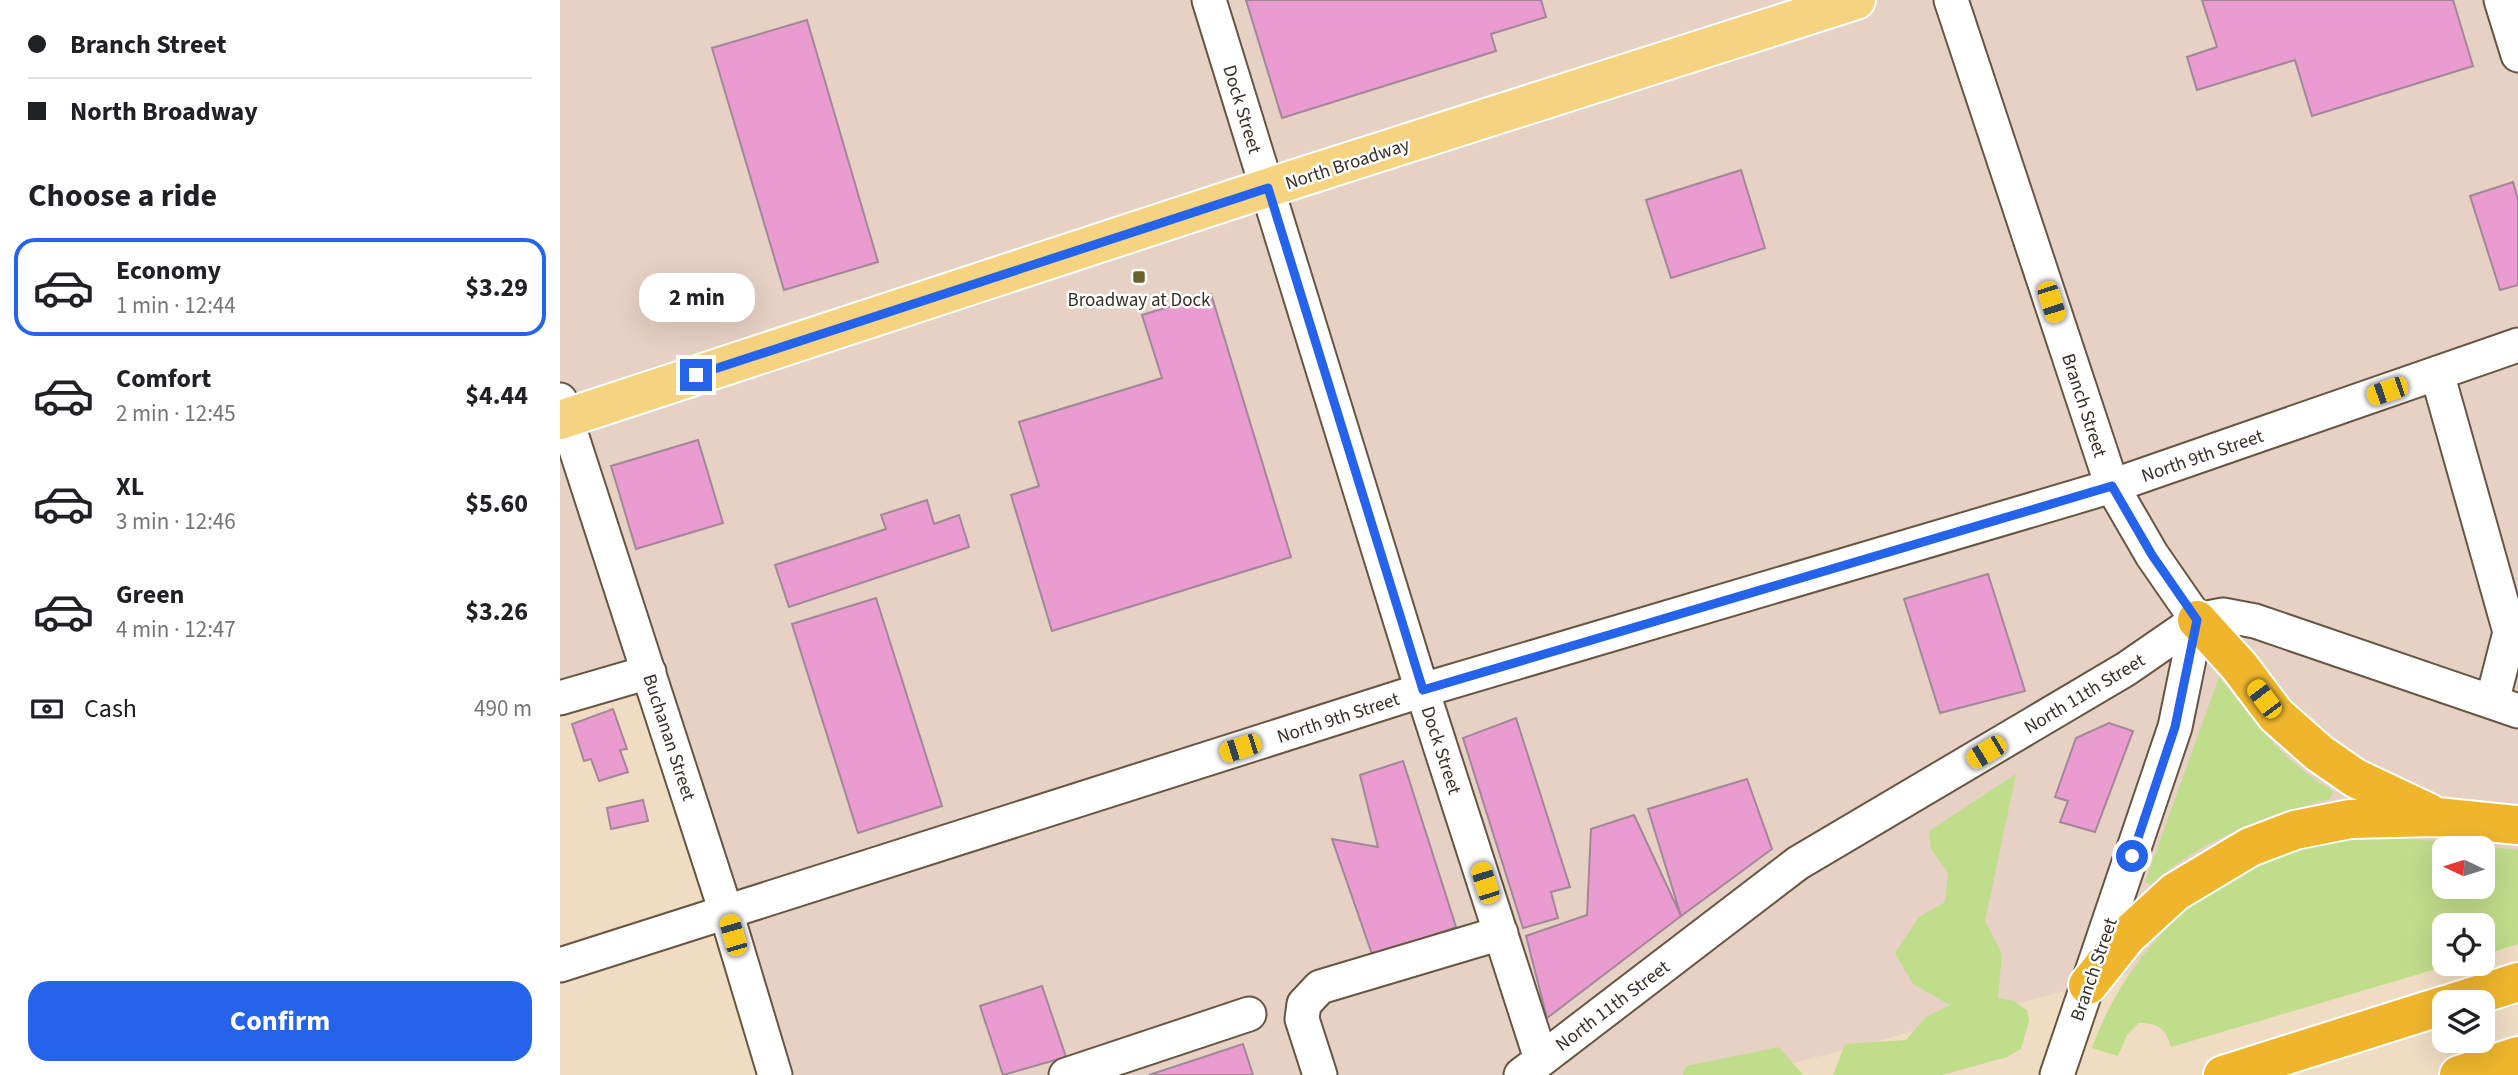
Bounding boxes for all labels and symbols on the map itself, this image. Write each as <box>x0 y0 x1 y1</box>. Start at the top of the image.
street label: Dock Street <box>1215 62 1268 158</box>
street label: North Broadway <box>1282 132 1413 197</box>
marker: Broadway at Dock <box>1131 269 1147 285</box>
callout: 2 min <box>638 274 754 322</box>
car <box>2035 279 2068 325</box>
place label: Broadway at Dock <box>1067 287 1211 314</box>
street label: Branch Street <box>2054 350 2113 461</box>
route end <box>680 359 712 391</box>
car <box>2364 374 2411 408</box>
street label: North 9th Street <box>2138 423 2268 490</box>
street label: North 11th Street <box>2019 647 2151 741</box>
street label: Buchanan Street <box>635 671 702 805</box>
car <box>2243 676 2286 722</box>
street label: North 9th Street <box>1274 686 1404 751</box>
street label: Dock Street <box>1414 703 1468 799</box>
car <box>1217 732 1264 764</box>
car <box>1963 732 2010 772</box>
north arrow <box>2432 836 2496 900</box>
route start <box>2116 840 2148 872</box>
car <box>1469 860 1502 906</box>
car <box>718 912 749 958</box>
street label: Branch Street <box>2064 914 2125 1025</box>
street label: North 11th Street <box>1550 954 1676 1058</box>

